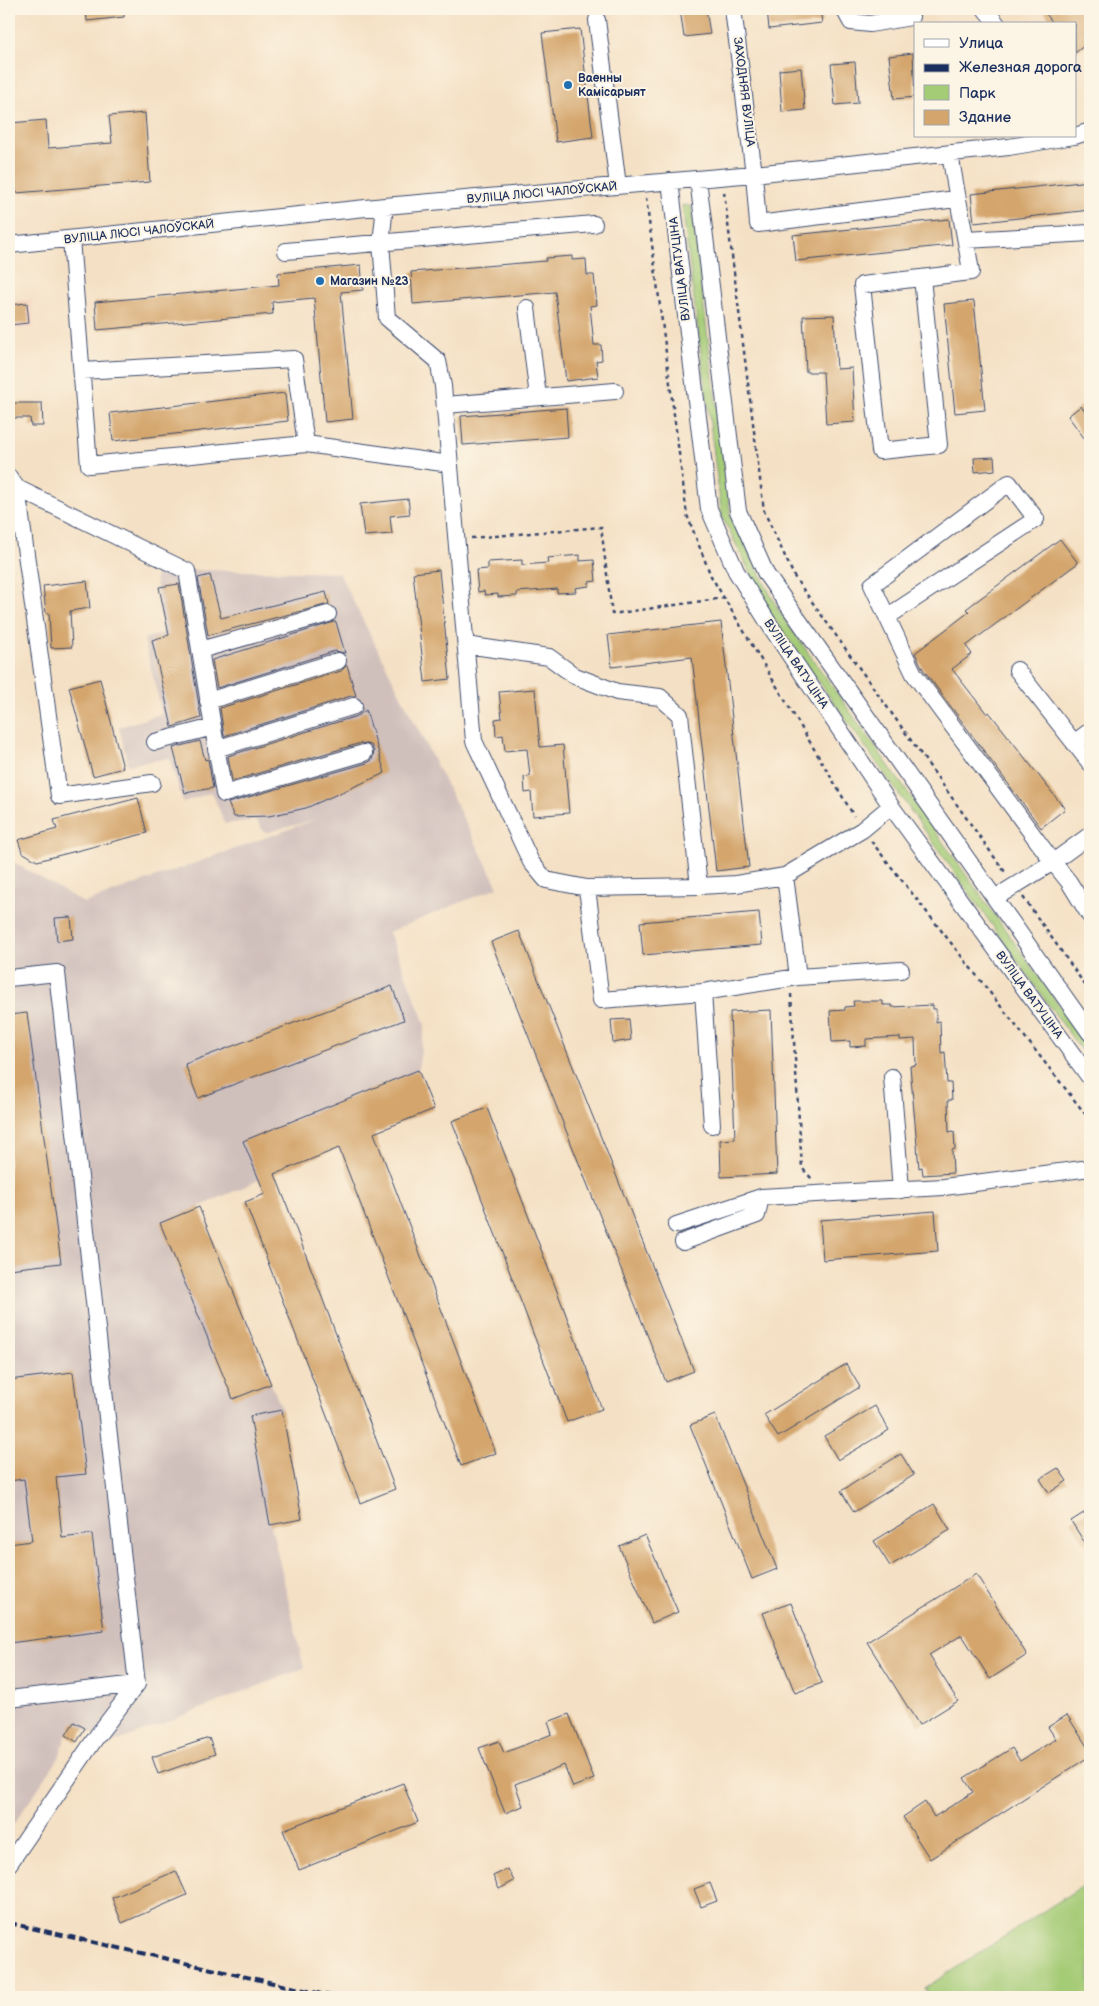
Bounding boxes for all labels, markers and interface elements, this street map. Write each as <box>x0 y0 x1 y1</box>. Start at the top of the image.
legend <box>914 22 1076 138</box>
text: Улица <box>959 34 1004 53</box>
street label: ЗАХОДНЯЯ ВУЛІЦА <box>730 36 758 148</box>
text: Железная дорога <box>959 58 1082 77</box>
place label: Ваенны Камісарыят <box>578 71 646 100</box>
marker: Ваенны Камісарыят <box>562 79 574 91</box>
text: Парк <box>959 84 996 103</box>
text: Здание <box>959 108 1011 127</box>
street label: ВУЛІЦА ЛЮСІ ЧАЛОЎСКАЙ <box>466 178 618 207</box>
street label: ВУЛІЦА ВАТУЦІНА <box>666 215 694 322</box>
street label: ВУЛІЦА ЛЮСІ ЧАЛОЎСКАЙ <box>63 216 215 247</box>
place label: Магазин №23 <box>330 274 409 289</box>
marker: Магазин №23 <box>314 275 326 287</box>
street label: ВУЛІЦА ВАТУЦІНА <box>761 616 832 712</box>
street label: ВУЛІЦА ВАТУЦІНА <box>992 948 1066 1042</box>

